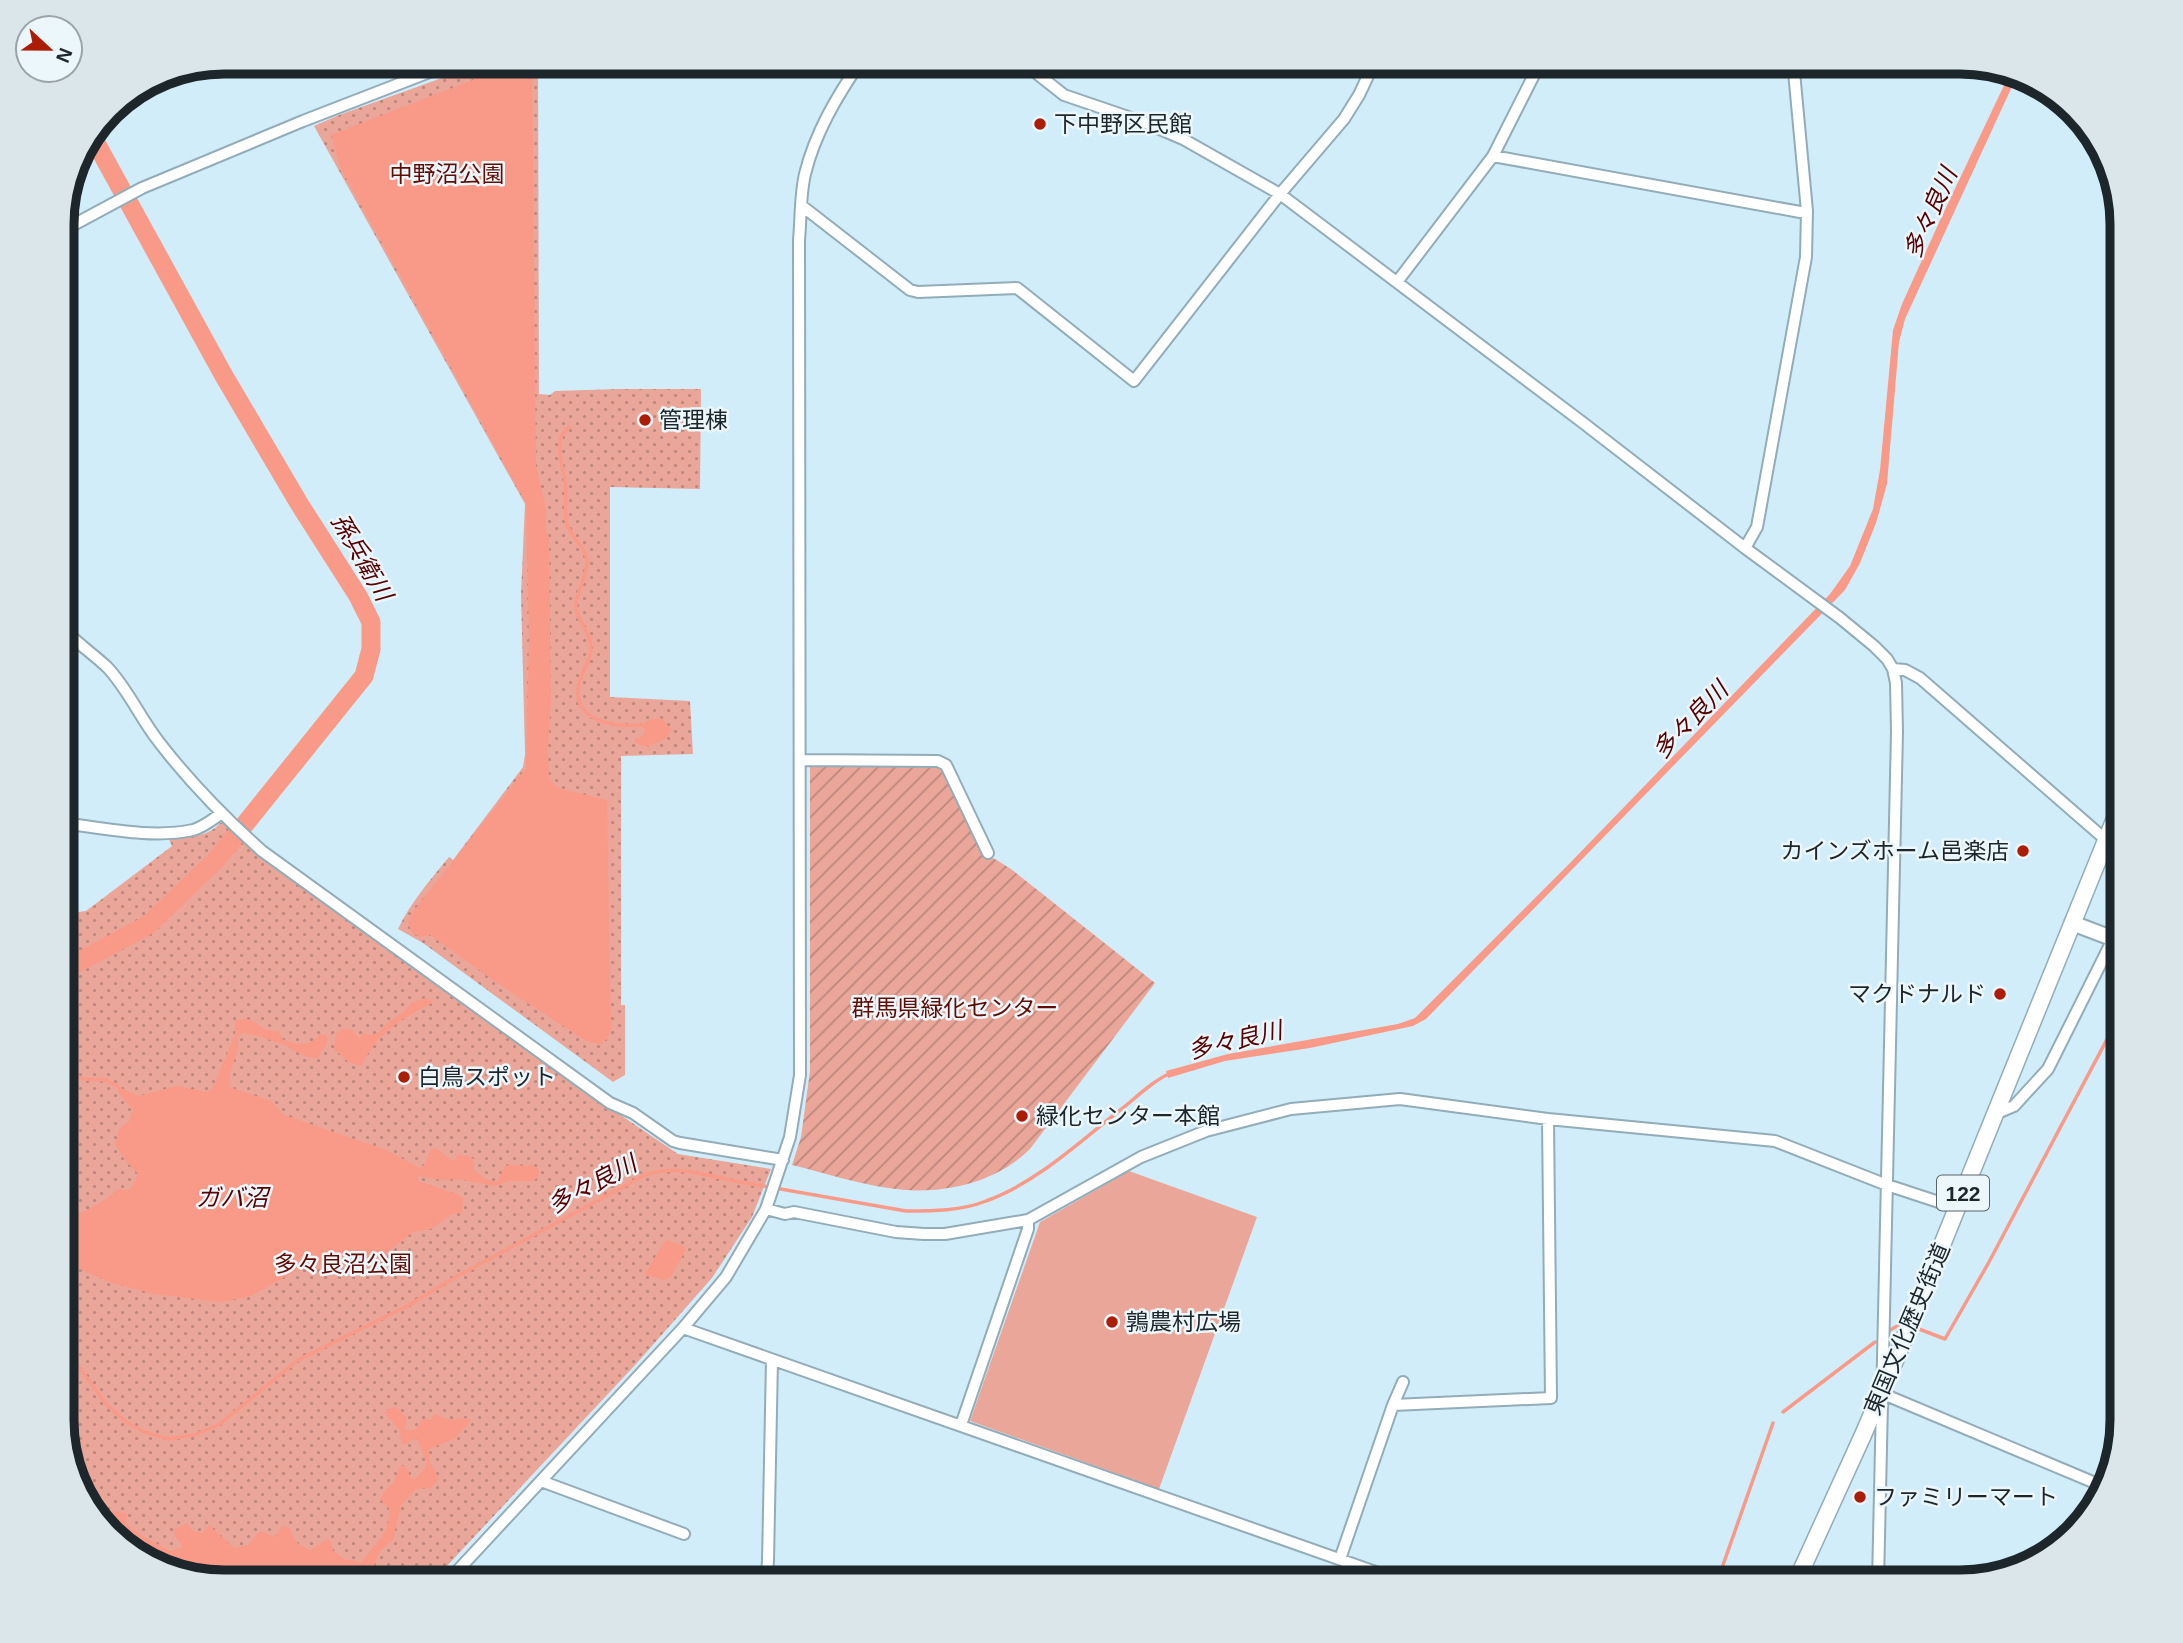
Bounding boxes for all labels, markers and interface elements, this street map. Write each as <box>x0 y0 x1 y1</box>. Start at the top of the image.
north arrow <box>14 14 84 84</box>
text: N <box>52 45 77 65</box>
place label: 下中野区民館 <box>1054 111 1192 137</box>
marker: 下中野区民館 <box>1032 116 1048 132</box>
park label: 中野沼公園 <box>390 161 505 187</box>
water label: 多々良川 <box>1898 161 1963 262</box>
place label: 管理棟 <box>659 407 728 433</box>
marker: 管理棟 <box>637 412 653 428</box>
water label: 孫兵衛川 <box>326 509 399 608</box>
water label: 多々良川 <box>1647 674 1735 764</box>
place label: カインズホーム邑楽店 <box>1780 838 2009 864</box>
marker: カインズホーム邑楽店 <box>2015 843 2031 859</box>
place label: マクドナルド <box>1848 981 1986 1007</box>
marker: マクドナルド <box>1992 986 2008 1002</box>
park label: 群馬県緑化センター <box>852 995 1059 1021</box>
water label: 多々良川 <box>1185 1015 1288 1064</box>
place label: 白鳥スポット <box>418 1064 556 1090</box>
marker: 白鳥スポット <box>396 1069 412 1085</box>
place label: 緑化センター本館 <box>1036 1103 1220 1129</box>
marker: 緑化センター本館 <box>1014 1108 1030 1124</box>
water label: 多々良川 <box>543 1148 643 1218</box>
road number: 122 <box>1937 1176 1989 1210</box>
water label: ガバ沼 <box>196 1184 271 1211</box>
street label: 東国文化歴史街道 <box>1859 1239 1955 1419</box>
park label: 多々良沼公園 <box>274 1251 412 1277</box>
place label: 鶉農村広場 <box>1126 1309 1241 1335</box>
marker: 鶉農村広場 <box>1104 1314 1120 1330</box>
place label: ファミリーマート <box>1874 1484 2058 1510</box>
marker: ファミリーマート <box>1852 1489 1868 1505</box>

